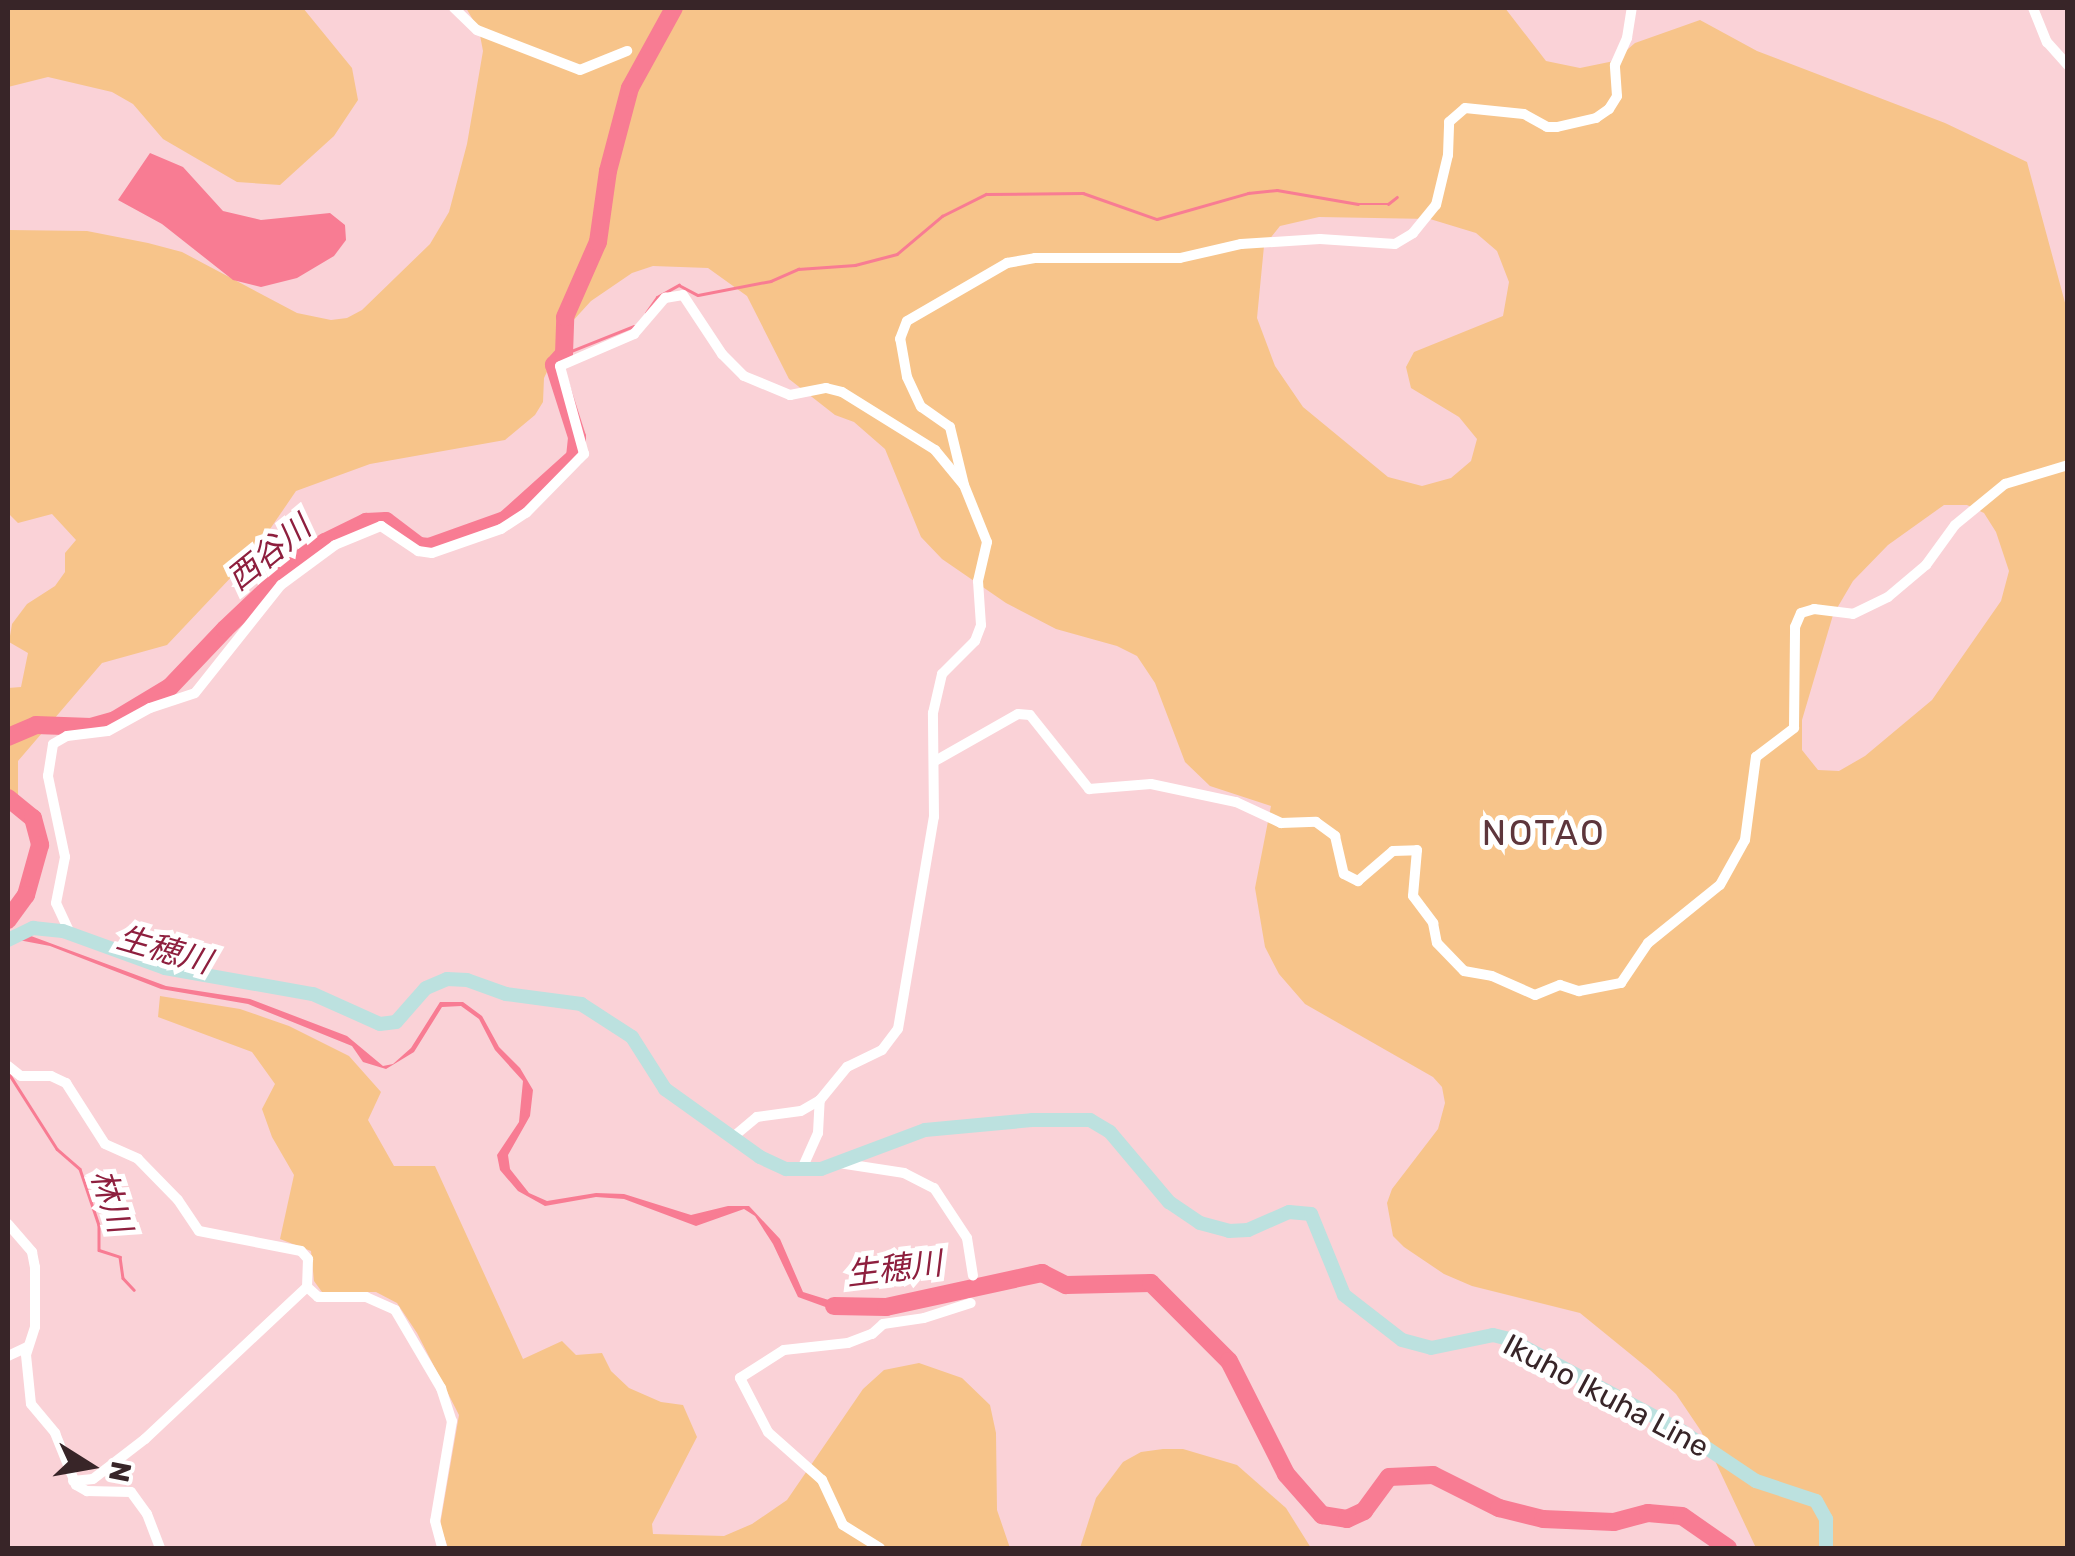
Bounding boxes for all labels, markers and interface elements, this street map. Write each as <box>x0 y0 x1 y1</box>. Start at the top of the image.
water label: 西谷川 <box>220 508 318 598</box>
district label: NOTAO <box>1482 812 1606 854</box>
water label: 生穂川 <box>113 918 215 982</box>
water label: 林川 <box>83 1165 139 1237</box>
water label: 生穂川 <box>844 1244 944 1294</box>
street label: Ikuho Ikuha Line <box>1497 1327 1715 1465</box>
north arrow <box>40 1416 140 1516</box>
text: N <box>102 1459 138 1485</box>

